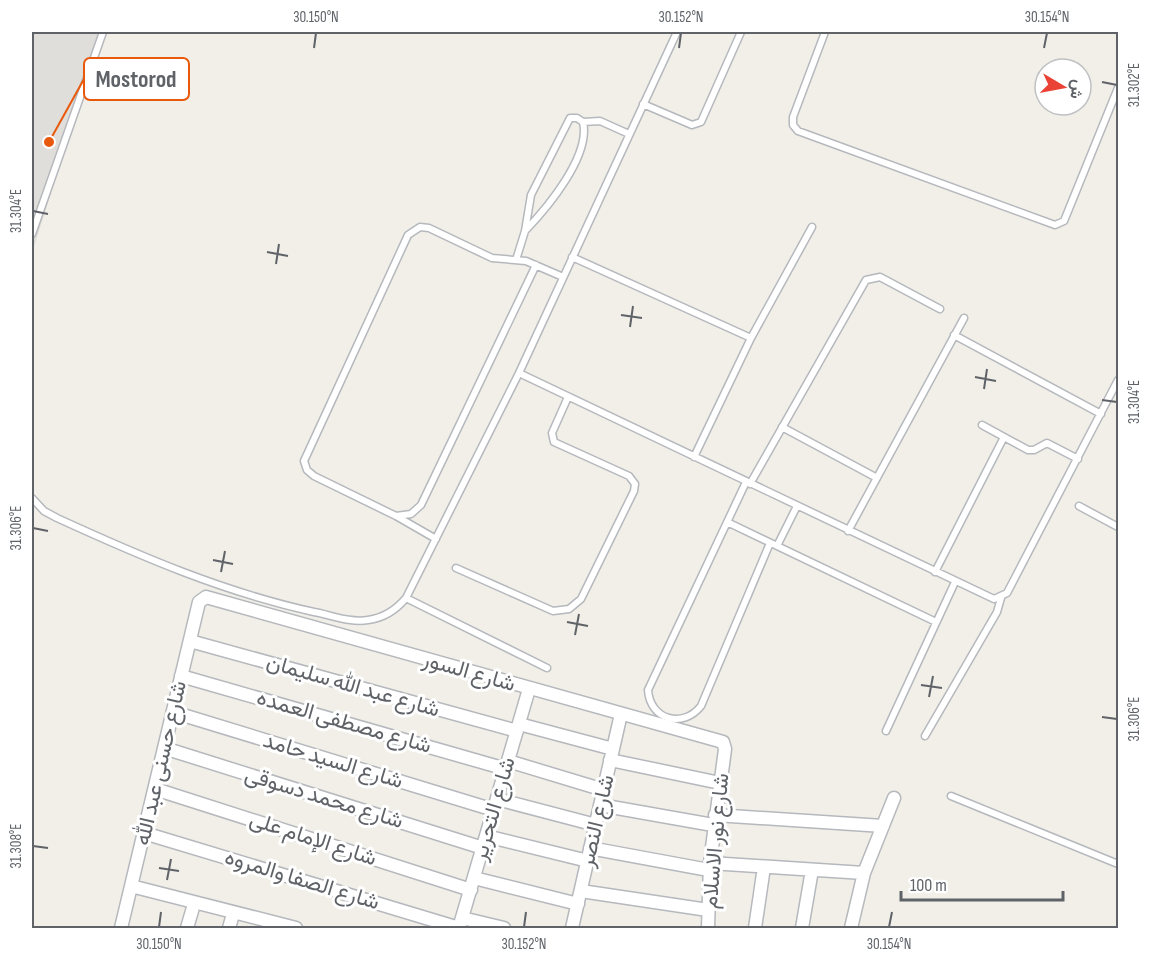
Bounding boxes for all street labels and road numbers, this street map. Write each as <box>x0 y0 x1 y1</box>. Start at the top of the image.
street label: شارع السور <box>419 646 518 698</box>
street label: شارع عبد الله سليمان <box>263 647 443 724</box>
street label: شارع حسنى عبد الله <box>128 678 193 848</box>
street label: شارع مصطفى العمده <box>254 684 434 760</box>
street label: شارع السيد حامد <box>260 727 406 795</box>
street label: شارع التحرير <box>466 754 522 865</box>
street label: شارع محمد دسوقى <box>242 761 406 835</box>
street label: شارع النصر <box>573 772 621 871</box>
street label: شارع نور الاسلام <box>697 772 735 910</box>
street label: شارع الإمام على <box>246 806 380 872</box>
street label: شارع الصفا والمروه <box>221 844 383 916</box>

